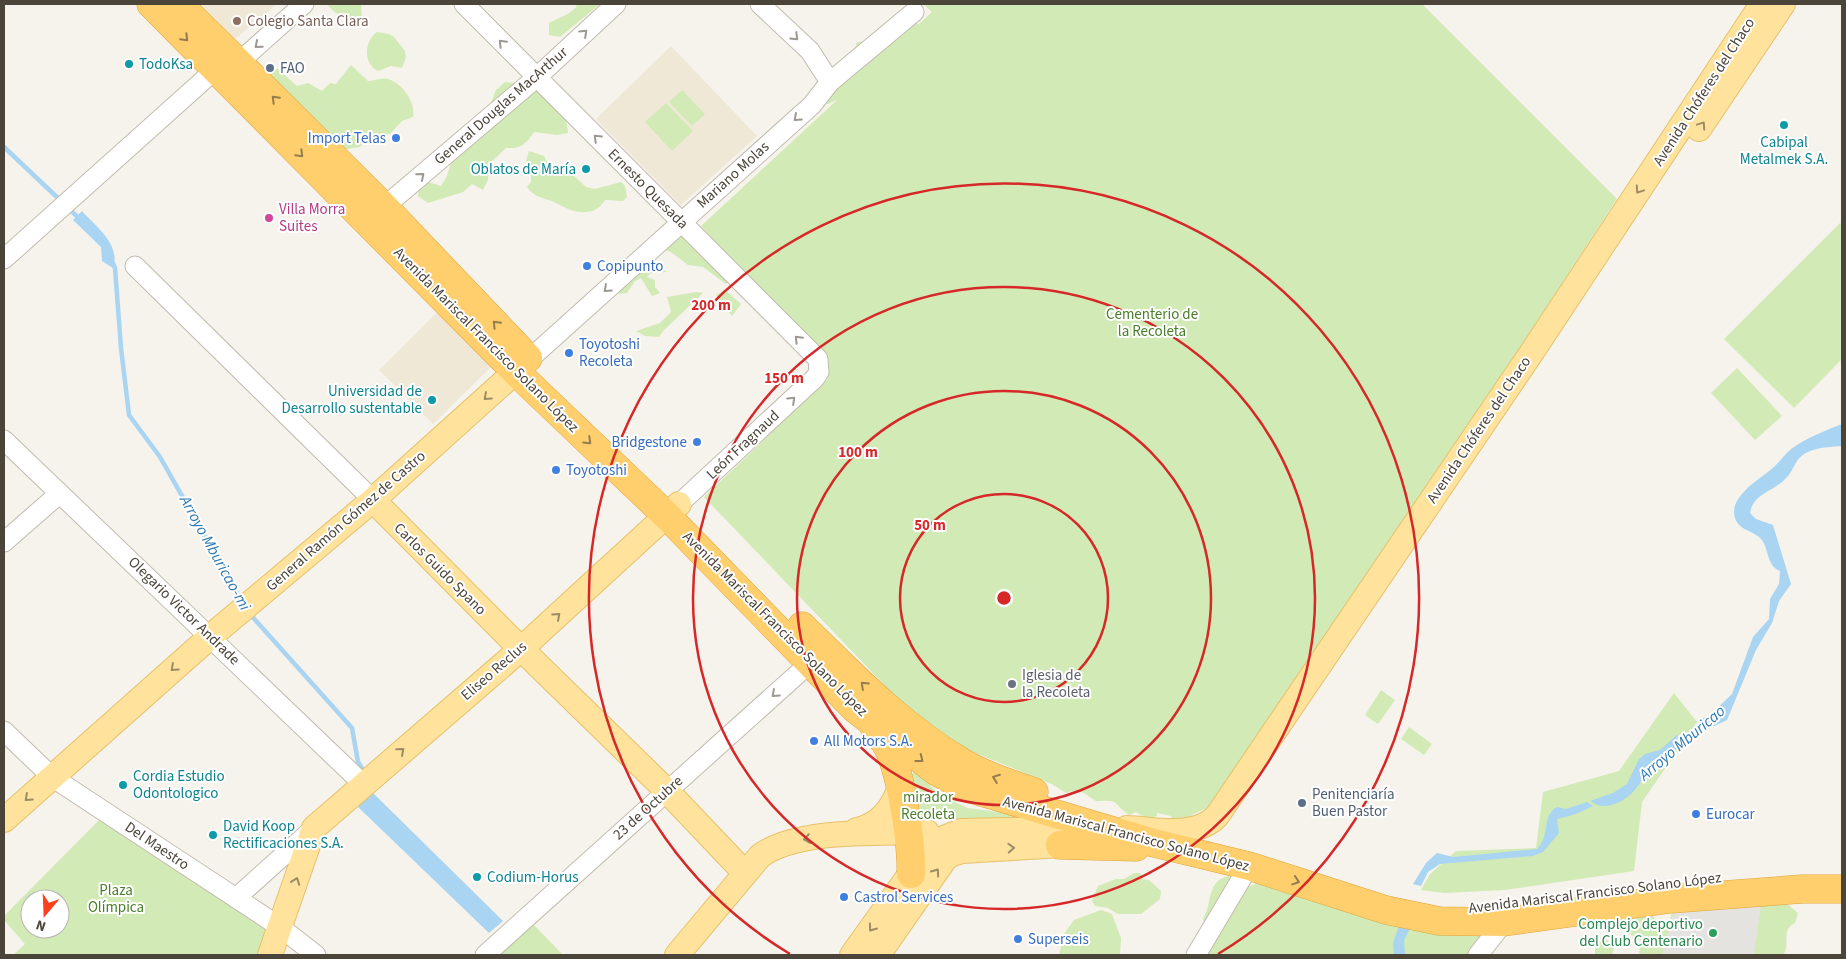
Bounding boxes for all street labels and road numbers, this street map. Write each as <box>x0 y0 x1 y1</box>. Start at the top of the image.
street label: Avenida Chóferes del Chaco <box>1648 14 1760 170</box>
street label: General Douglas MacArthur <box>430 42 573 170</box>
street label: Mariano Molas <box>692 137 774 213</box>
street label: Ernesto Quesada <box>603 144 693 234</box>
street label: Avenida Mariscal Francisco Solano López <box>389 243 583 437</box>
street label: Avenida Chóferes del Chaco <box>1422 352 1536 508</box>
street label: León Fragnaud <box>702 406 784 484</box>
street label: General Ramón Gómez de Castro <box>262 446 430 596</box>
street label: Carlos Guido Spano <box>389 518 491 620</box>
street label: Avenida Mariscal Francisco Solano López <box>678 527 872 721</box>
street label: Olegario Victor Andrade <box>123 552 245 670</box>
street label: Eliseo Reclus <box>456 636 532 706</box>
street label: 23 de Octubre <box>609 771 687 845</box>
street label: Avenida Mariscal Francisco Solano López <box>1000 791 1252 877</box>
street label: Del Maestro <box>121 817 193 875</box>
street label: Avenida Mariscal Francisco Solano López <box>1467 867 1723 919</box>

